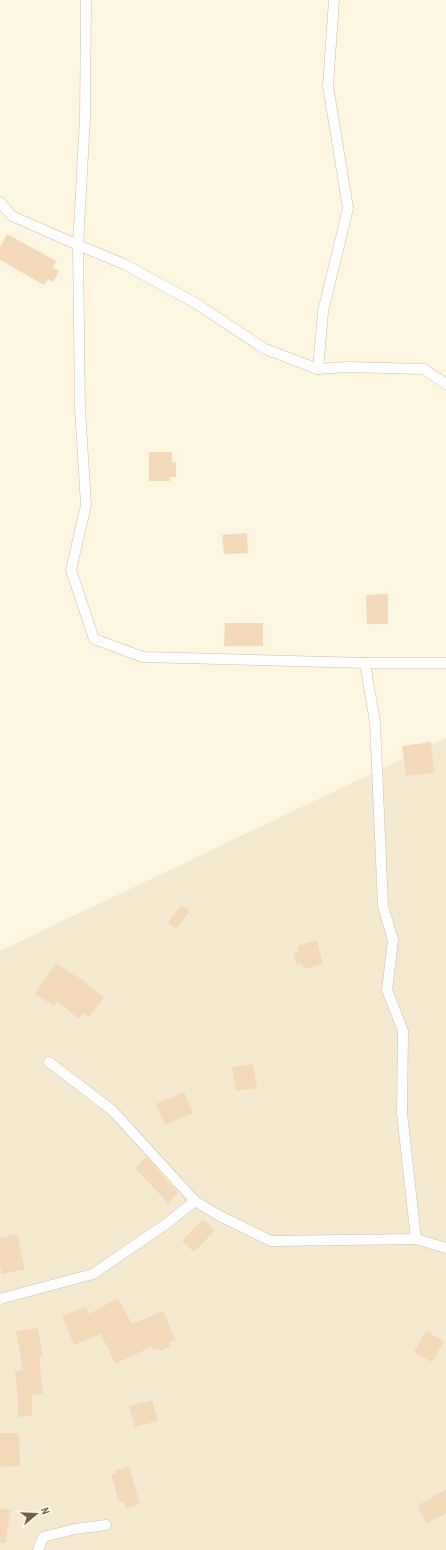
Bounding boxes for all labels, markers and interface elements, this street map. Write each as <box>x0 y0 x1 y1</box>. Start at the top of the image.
north arrow <box>16 1494 56 1534</box>
text: N <box>38 1506 53 1516</box>

